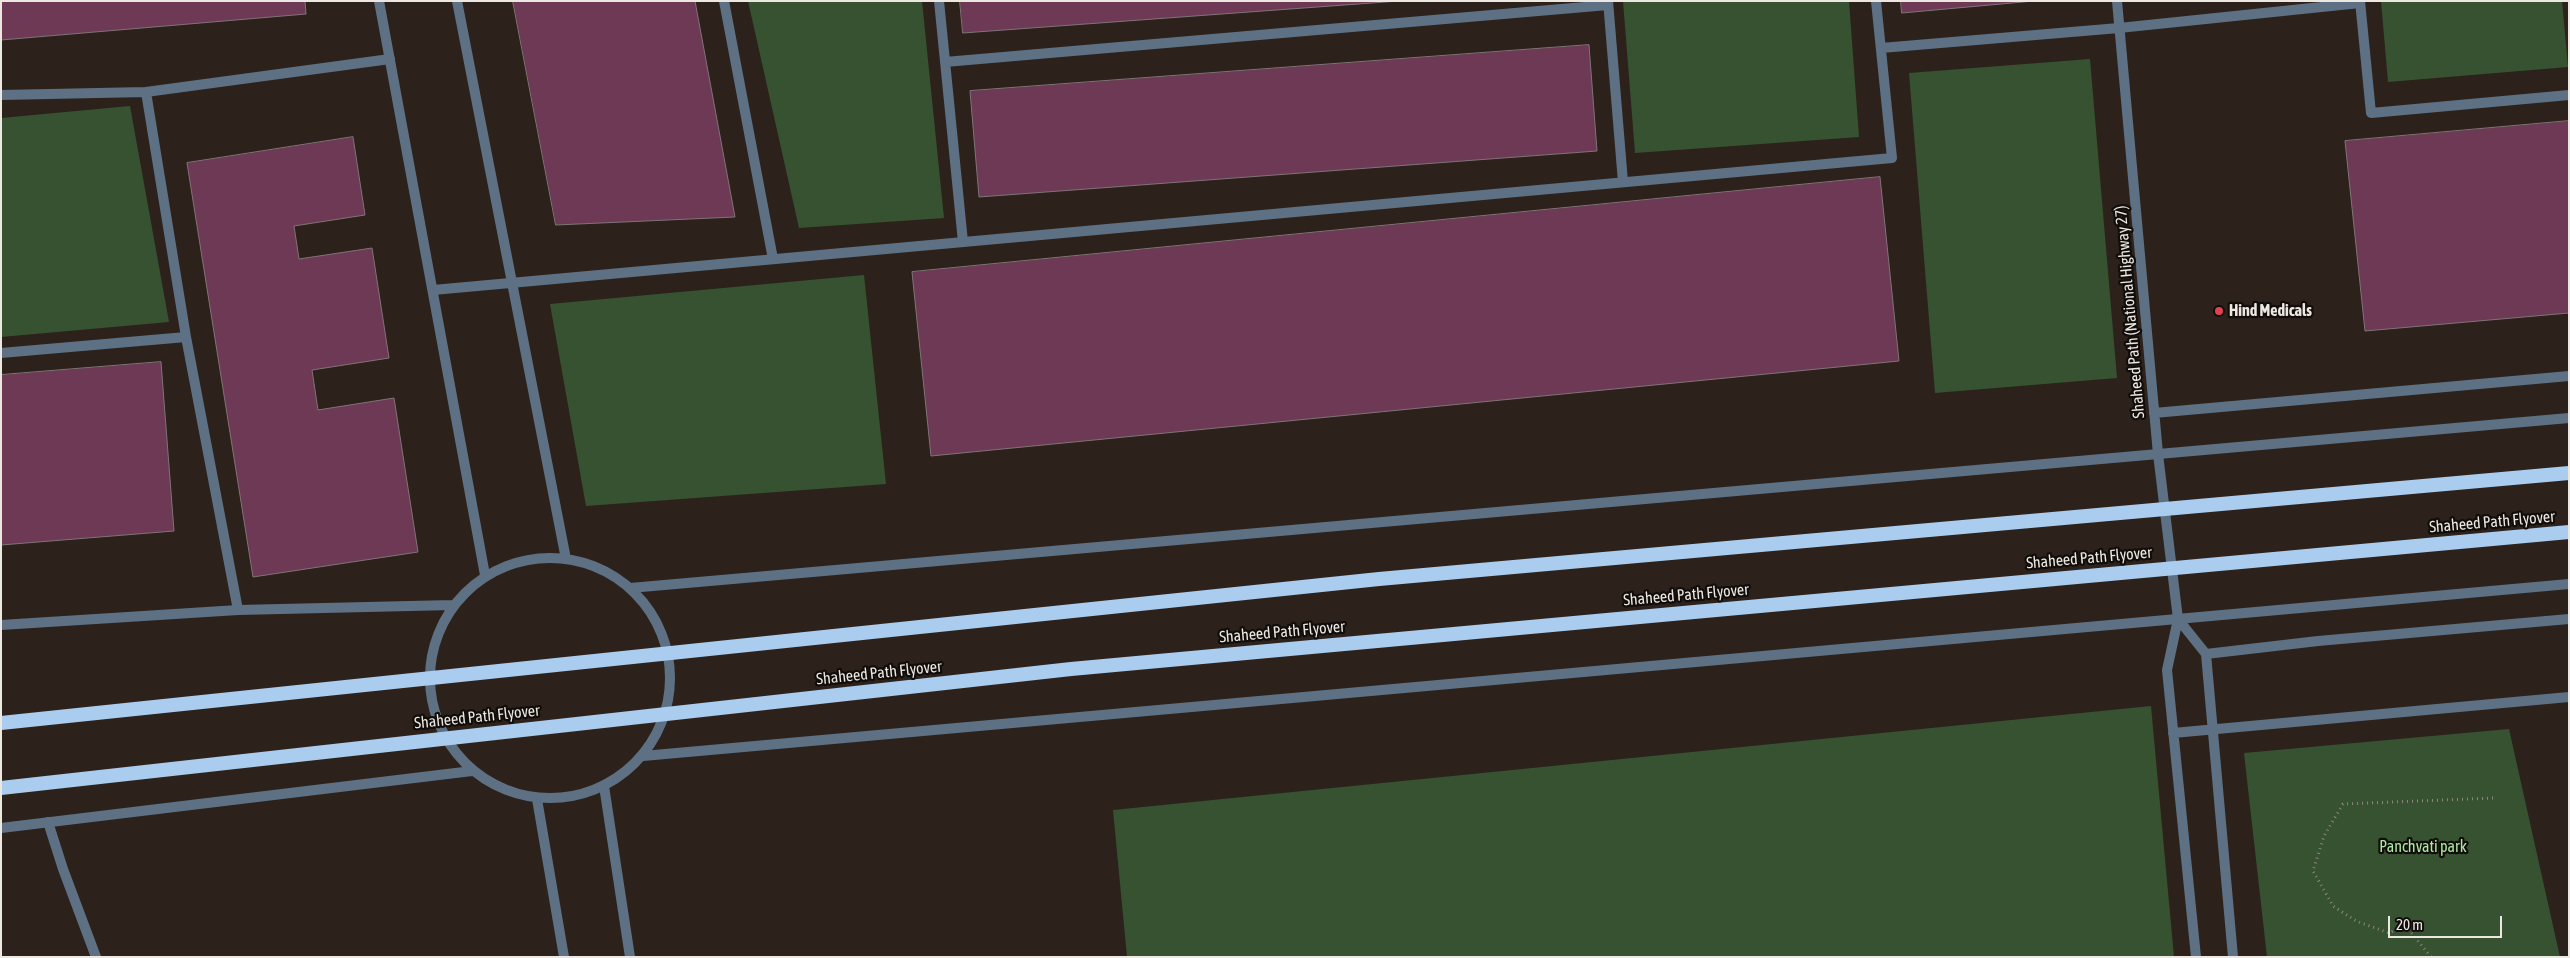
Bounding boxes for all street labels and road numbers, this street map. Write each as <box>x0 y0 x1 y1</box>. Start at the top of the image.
street label: Shaheed Path (National Highway 27) <box>2111 205 2149 419</box>
street label: Shaheed Path Flyover <box>2428 507 2556 537</box>
street label: Shaheed Path Flyover <box>2025 543 2153 573</box>
street label: Shaheed Path Flyover <box>1622 580 1750 610</box>
street label: Shaheed Path Flyover <box>1218 617 1346 647</box>
street label: Shaheed Path Flyover <box>815 657 943 689</box>
street label: Shaheed Path Flyover <box>413 701 541 733</box>

